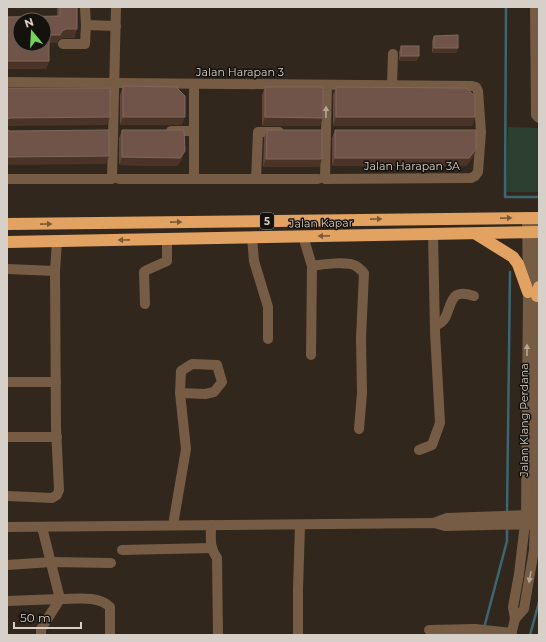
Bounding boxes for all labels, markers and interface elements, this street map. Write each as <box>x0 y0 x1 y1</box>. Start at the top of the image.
north arrow <box>12 12 52 52</box>
text: N <box>23 14 35 31</box>
street label: Jalan Harapan 3 <box>195 65 284 79</box>
one-way arrow <box>323 106 330 118</box>
street label: Jalan Harapan 3A <box>363 159 460 173</box>
road number: 5 <box>260 213 274 229</box>
street label: Jalan Kapar <box>288 215 353 231</box>
one-way arrow <box>500 215 513 221</box>
one-way arrow <box>370 216 383 222</box>
one-way arrow <box>170 219 183 225</box>
one-way arrow <box>40 221 53 227</box>
one-way arrow <box>317 233 330 239</box>
one-way arrow <box>118 236 130 243</box>
one-way arrow <box>524 343 530 356</box>
street label: Jalan Klang Perdana <box>517 363 531 478</box>
one-way arrow <box>526 570 532 583</box>
scale bar <box>14 604 81 630</box>
text: 50 m <box>20 610 51 625</box>

